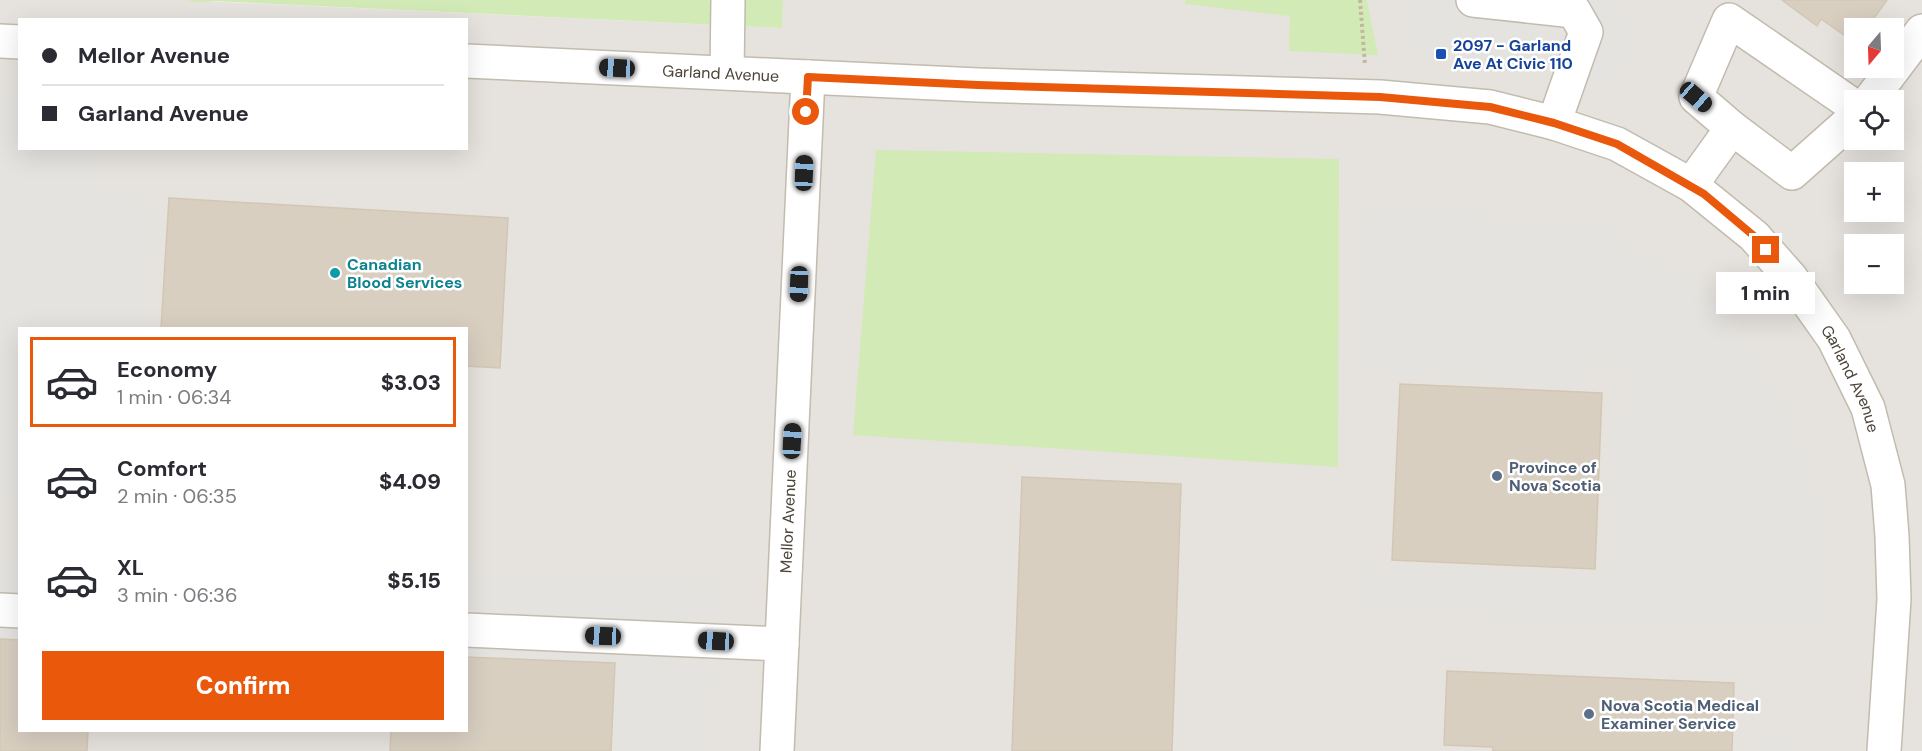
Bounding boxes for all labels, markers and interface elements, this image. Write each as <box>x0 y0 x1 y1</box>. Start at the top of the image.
north arrow <box>1844 18 1904 78</box>
map controls <box>1844 18 1904 294</box>
place label: 2097 - Garland Ave At Civic 110 <box>1453 35 1573 74</box>
text: Mellor Avenue <box>78 41 230 70</box>
marker: 2097 - Garland Ave At Civic 110 <box>1434 47 1448 61</box>
car <box>599 58 635 78</box>
street label: Garland Avenue <box>662 60 780 86</box>
car <box>1677 78 1715 116</box>
button: locate <box>1844 90 1904 150</box>
route start <box>792 98 819 125</box>
text: Garland Avenue <box>78 99 249 128</box>
car <box>794 155 814 191</box>
button: + <box>1844 162 1904 222</box>
button: − <box>1844 234 1904 294</box>
route end <box>1752 236 1779 263</box>
place label: Canadian Blood Services <box>347 254 462 293</box>
marker: Canadian Blood Services <box>328 266 342 280</box>
car <box>789 266 809 302</box>
callout: 1 min <box>1716 271 1816 313</box>
text: 1 min <box>1741 280 1790 306</box>
street label: Garland Avenue <box>1817 320 1884 435</box>
icon: car <box>45 355 99 409</box>
text: Economy <box>117 355 217 384</box>
text: $3.03 <box>381 368 441 397</box>
text: 1 min · 06:34 <box>117 384 232 410</box>
car <box>782 423 802 459</box>
icon: car <box>45 454 99 508</box>
text: Comfort <box>117 454 207 483</box>
place label: Province of Nova Scotia <box>1509 457 1601 496</box>
text: $4.09 <box>379 467 441 496</box>
street label: Mellor Avenue <box>775 469 800 574</box>
marker: Province of Nova Scotia <box>1490 469 1504 483</box>
text: 2 min · 06:35 <box>117 483 237 509</box>
icon: car <box>45 553 99 607</box>
text: XL <box>117 553 144 582</box>
text: $5.15 <box>387 566 441 595</box>
text: 3 min · 06:36 <box>117 582 238 608</box>
car <box>585 626 621 646</box>
car <box>698 631 734 651</box>
button: Confirm <box>42 651 444 720</box>
place label: Nova Scotia Medical Examiner Service <box>1601 695 1759 734</box>
marker: Nova Scotia Medical Examiner Service <box>1582 707 1596 721</box>

